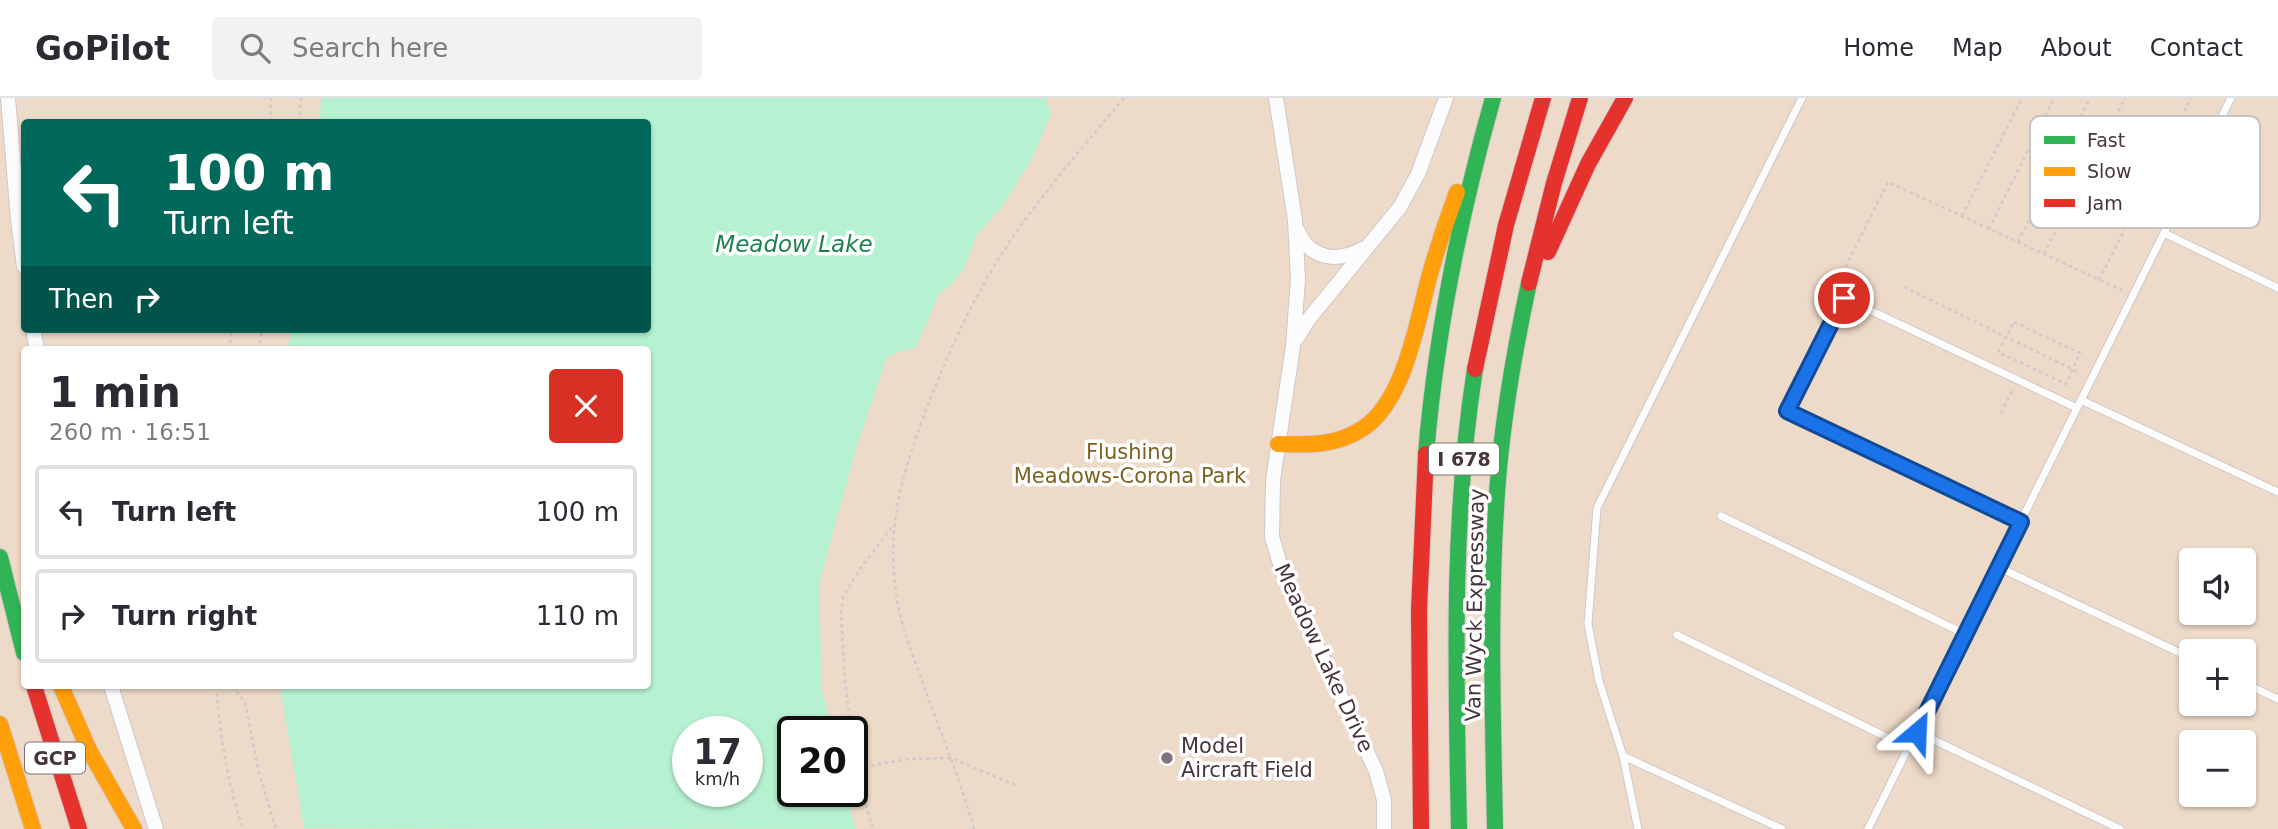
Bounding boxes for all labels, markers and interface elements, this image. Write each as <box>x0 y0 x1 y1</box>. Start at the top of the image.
search box <box>212 17 702 80</box>
text: GoPilot <box>35 29 170 68</box>
icon: search <box>236 29 274 67</box>
text: Search here <box>292 33 448 63</box>
text: Home <box>1843 34 1914 62</box>
text: Map <box>1952 34 2003 62</box>
text: About <box>2041 34 2112 62</box>
text: Contact <box>2150 34 2243 62</box>
legend <box>2030 116 2260 228</box>
text: Fast <box>2087 129 2125 151</box>
text: 100 m <box>164 145 334 202</box>
icon: left <box>49 147 140 238</box>
text: Slow <box>2087 160 2132 182</box>
text: Jam <box>2086 192 2123 214</box>
text: Turn left <box>164 204 294 242</box>
water label: Meadow Lake <box>715 231 873 257</box>
pin <box>1814 268 1874 328</box>
icon: arrive <box>1825 279 1863 317</box>
icon: right <box>128 280 166 318</box>
text: Then <box>49 284 114 314</box>
text: 1 min <box>49 368 181 417</box>
button: close <box>549 369 623 443</box>
text: 260 m · 16:51 <box>49 419 211 445</box>
park label: Flushing Meadows-Corona Park <box>1014 440 1247 488</box>
road number: I 678 <box>1429 444 1499 474</box>
street label: Van Wyck Expressway <box>1461 488 1489 722</box>
icon: left <box>53 493 91 531</box>
text: Turn left <box>112 497 236 527</box>
text: 100 m <box>536 497 619 527</box>
map controls <box>2179 548 2256 807</box>
button: sound <box>2179 548 2256 625</box>
street label: Meadow Lake Drive <box>1270 560 1378 756</box>
icon: right <box>53 597 91 635</box>
text: Turn right <box>112 601 257 631</box>
text: 110 m <box>536 601 619 631</box>
button: + <box>2179 639 2256 716</box>
position arrow <box>1880 695 1954 769</box>
speed limit sign: 20 <box>777 716 868 807</box>
button: − <box>2179 730 2256 807</box>
text: 17 <box>693 732 742 772</box>
place label: Model Aircraft Field <box>1181 734 1313 782</box>
road number: GCP <box>25 743 85 774</box>
marker: Model Aircraft Field <box>1159 750 1175 766</box>
text: km/h <box>695 768 740 789</box>

